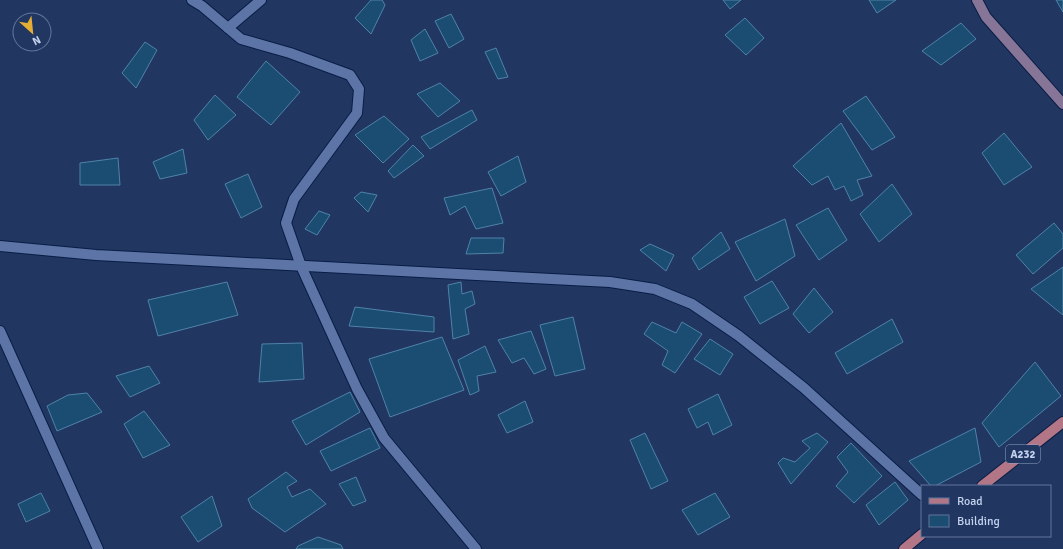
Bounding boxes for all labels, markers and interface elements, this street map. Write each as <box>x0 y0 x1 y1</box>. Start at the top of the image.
north arrow <box>12 12 52 52</box>
text: N <box>30 33 43 48</box>
road number: A232 <box>1006 445 1040 463</box>
legend <box>921 485 1051 537</box>
text: Road <box>957 494 983 509</box>
text: Building <box>957 514 1000 529</box>

